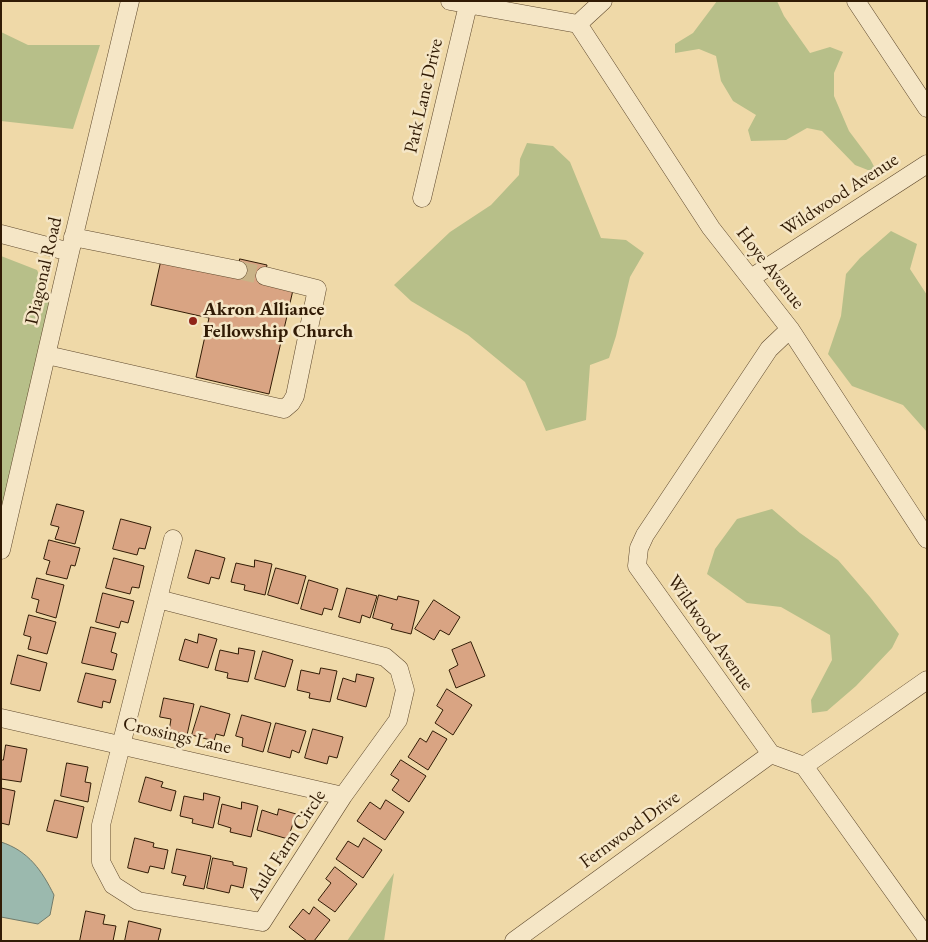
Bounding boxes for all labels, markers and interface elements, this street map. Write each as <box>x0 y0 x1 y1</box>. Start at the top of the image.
street label: Park Lane Drive <box>400 37 448 155</box>
street label: Wildwood Avenue <box>777 149 903 241</box>
street label: Diagonal Road <box>21 215 67 327</box>
street label: Hoye Avenue <box>731 222 809 314</box>
place label: Akron Alliance Fellowship Church <box>203 299 353 343</box>
marker: Akron Alliance Fellowship Church <box>187 315 199 327</box>
street label: Wildwood Avenue <box>662 571 758 695</box>
street label: Crossings Lane <box>121 712 233 760</box>
street label: Auld Farm Circle <box>243 786 331 904</box>
street label: Fernwood Drive <box>576 786 684 874</box>

